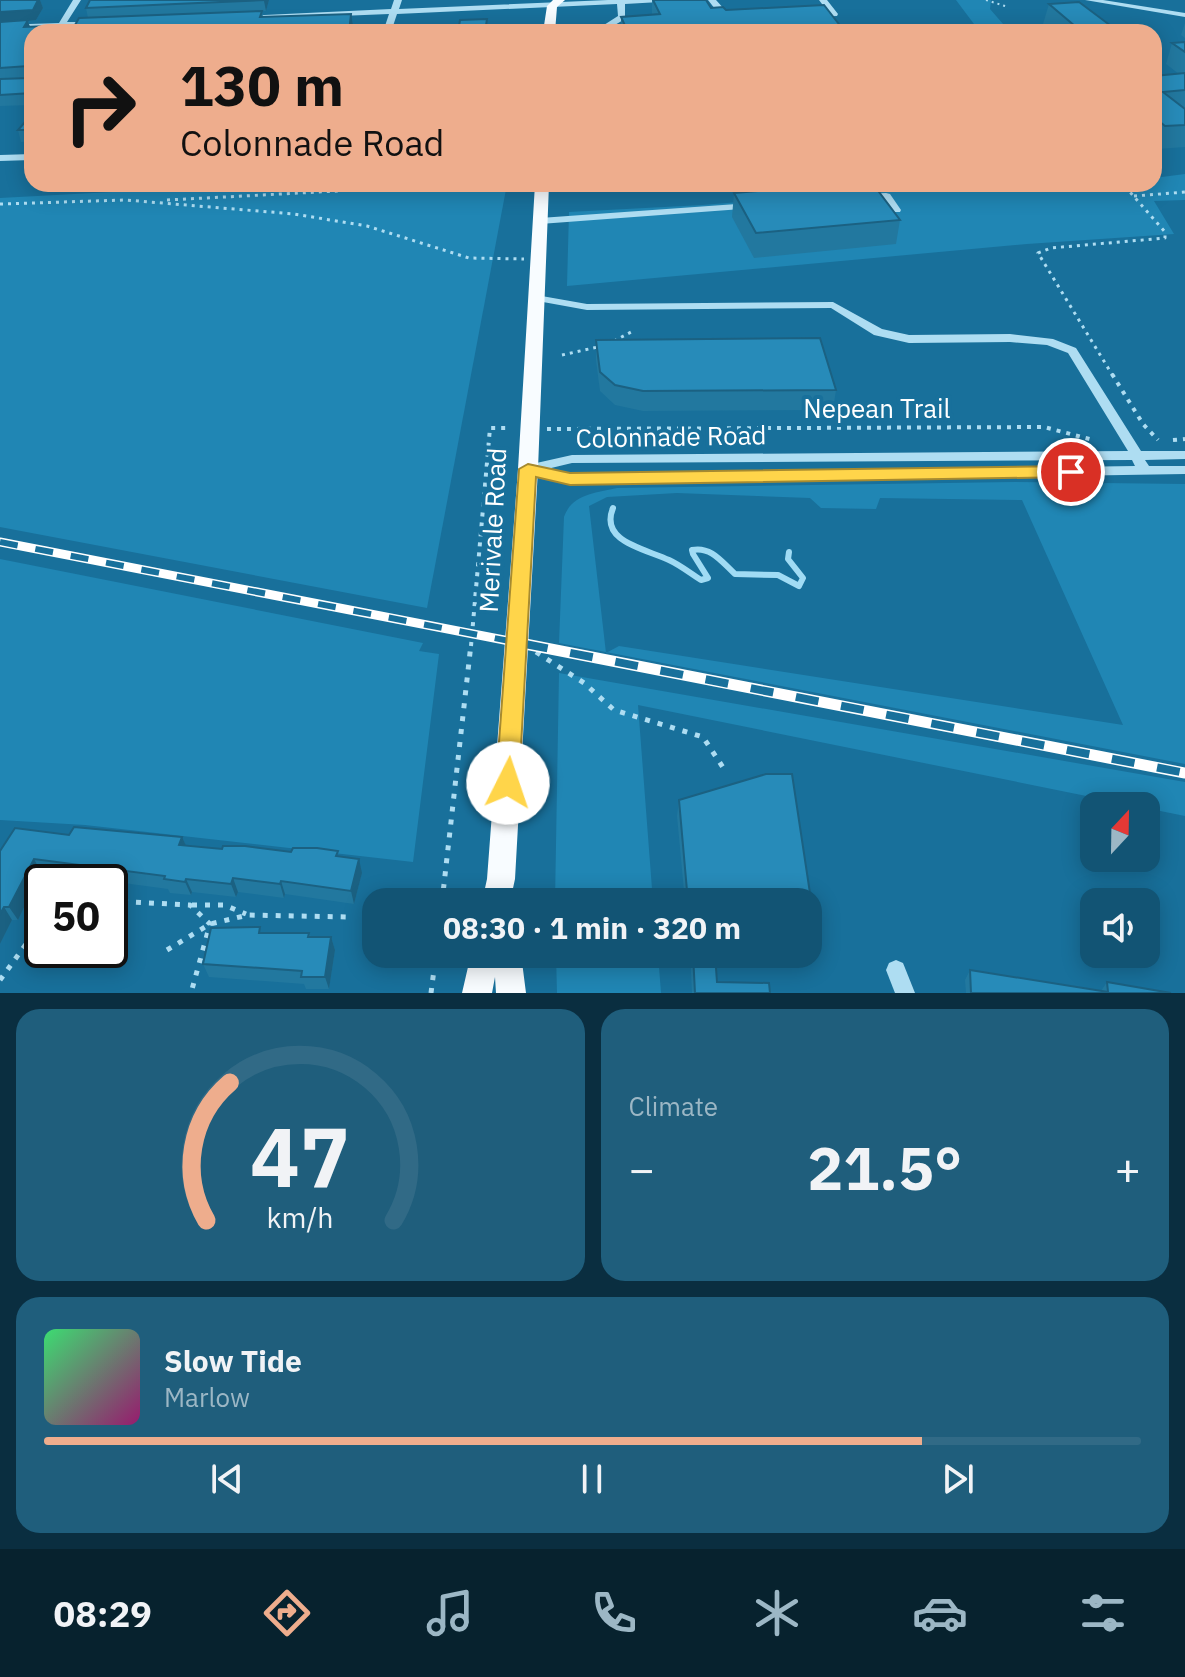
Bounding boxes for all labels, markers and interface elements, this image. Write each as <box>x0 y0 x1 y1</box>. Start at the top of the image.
text: 130 m <box>180 49 344 121</box>
icon: right <box>48 56 152 160</box>
text: Colonnade Road <box>180 119 445 166</box>
street label: Nepean Trail <box>803 391 951 425</box>
street label: Colonnade Road <box>575 417 767 455</box>
pin <box>1037 438 1105 506</box>
street label: Merivale Road <box>471 447 513 613</box>
icon: arrive <box>1049 450 1093 494</box>
position arrow <box>466 741 550 825</box>
north arrow <box>1080 792 1160 872</box>
map controls <box>1080 792 1160 968</box>
speed limit sign: 50 <box>24 864 128 968</box>
button: sound <box>1080 888 1160 968</box>
text: 08:30 · 1 min · 320 m <box>443 908 741 947</box>
text: Climate <box>629 1089 718 1123</box>
text: 47 <box>250 1102 350 1210</box>
text: 21.5° <box>807 1128 962 1207</box>
text: − <box>629 1140 655 1197</box>
text: + <box>1115 1140 1141 1197</box>
text: km/h <box>267 1199 334 1236</box>
text: Slow Tide <box>164 1341 302 1380</box>
text: Marlow <box>164 1380 250 1414</box>
icon: previous <box>205 1457 249 1501</box>
icon: pause <box>570 1457 614 1501</box>
icon: next <box>936 1457 980 1501</box>
icon: directions <box>259 1585 315 1641</box>
icon: music <box>422 1585 478 1641</box>
icon: phone <box>586 1585 642 1641</box>
icon: climate <box>749 1585 805 1641</box>
icon: car <box>912 1585 968 1641</box>
icon: filters <box>1075 1585 1131 1641</box>
text: 08:29 <box>54 1590 152 1637</box>

